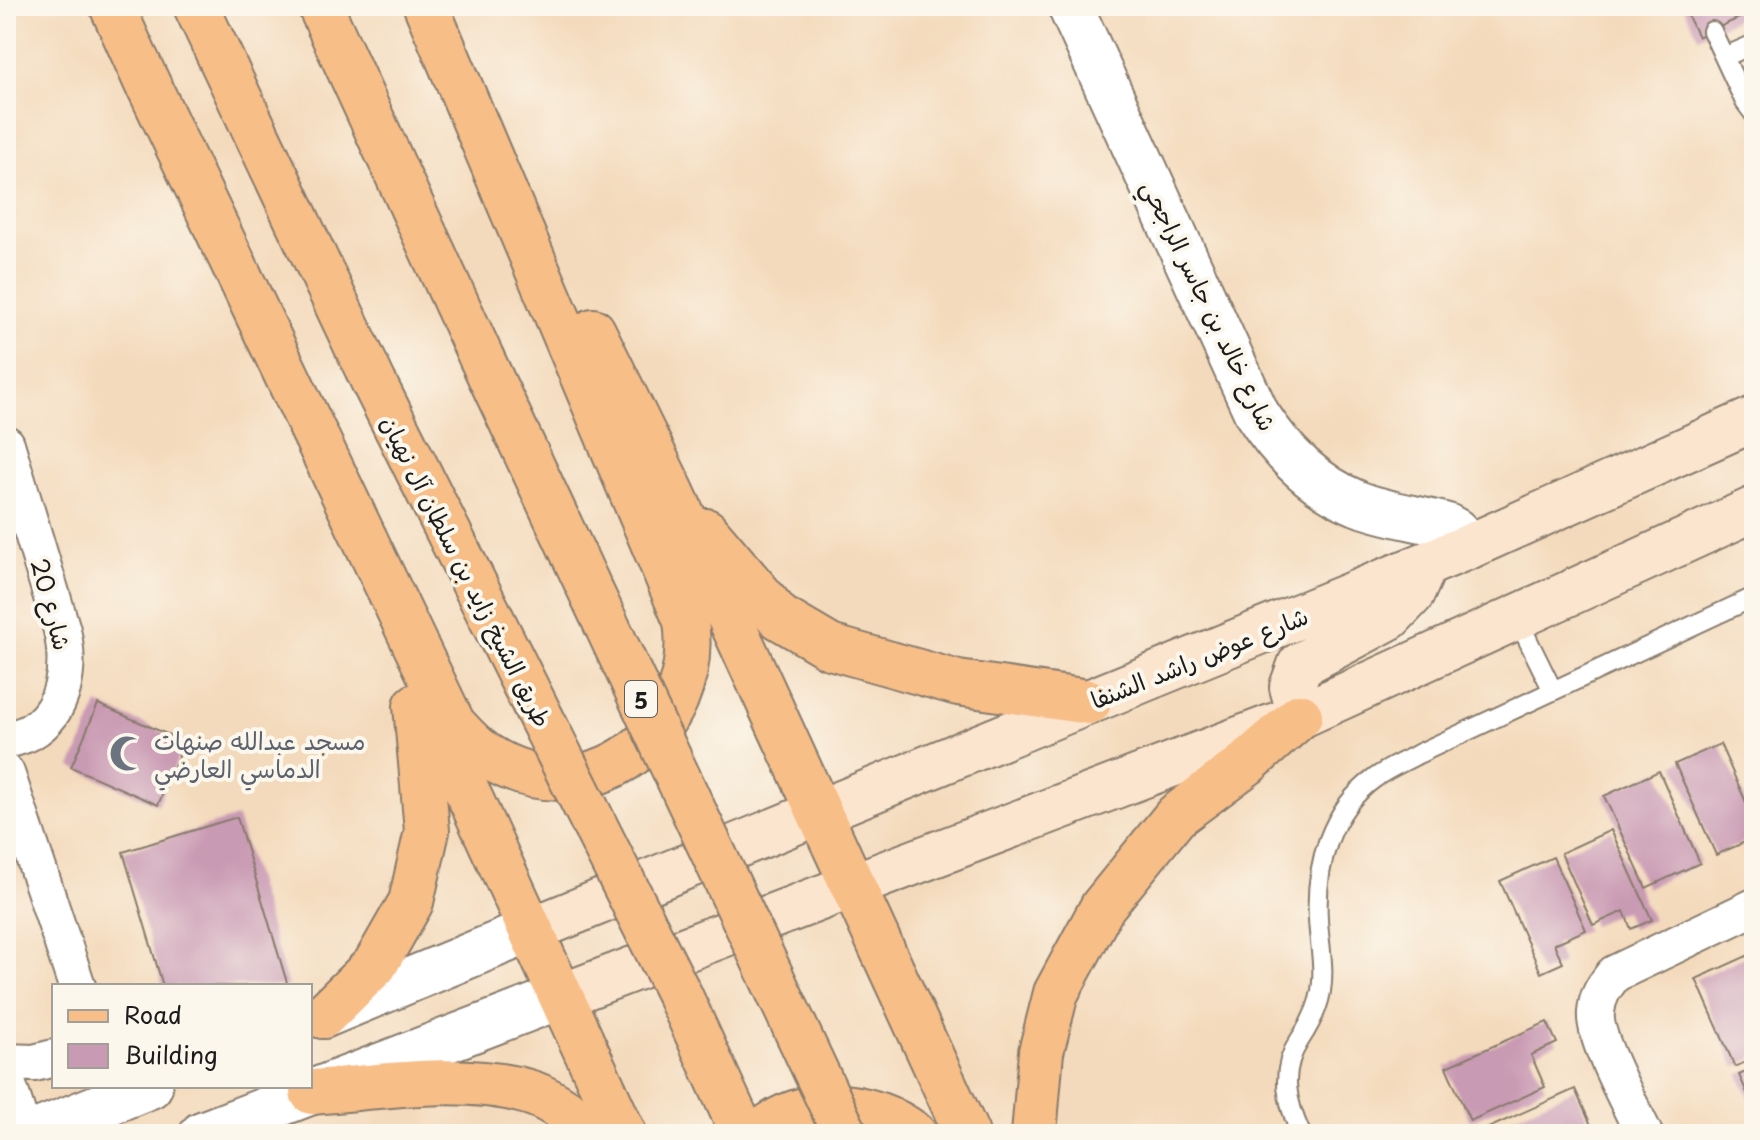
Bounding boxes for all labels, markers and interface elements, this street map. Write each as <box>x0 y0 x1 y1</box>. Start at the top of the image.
street label: شارع خالد بن جاسر الراجحي <box>1129 173 1287 439</box>
street label: طريق الشيخ زايد بن سلطان آل نهيان <box>373 409 561 733</box>
street label: شارع 20 <box>21 554 82 654</box>
street label: شارع عوض راشد الشنفا <box>1085 597 1314 718</box>
road number: 5 <box>625 681 657 717</box>
place label: مسجد عبدالله صنهات الدماسي العارضي <box>154 722 365 791</box>
mosque icon: مسجد عبدالله صنهات الدماسي العارضي <box>109 735 147 773</box>
legend <box>52 984 312 1088</box>
text: Road <box>124 996 182 1032</box>
text: Building <box>124 1036 218 1072</box>

